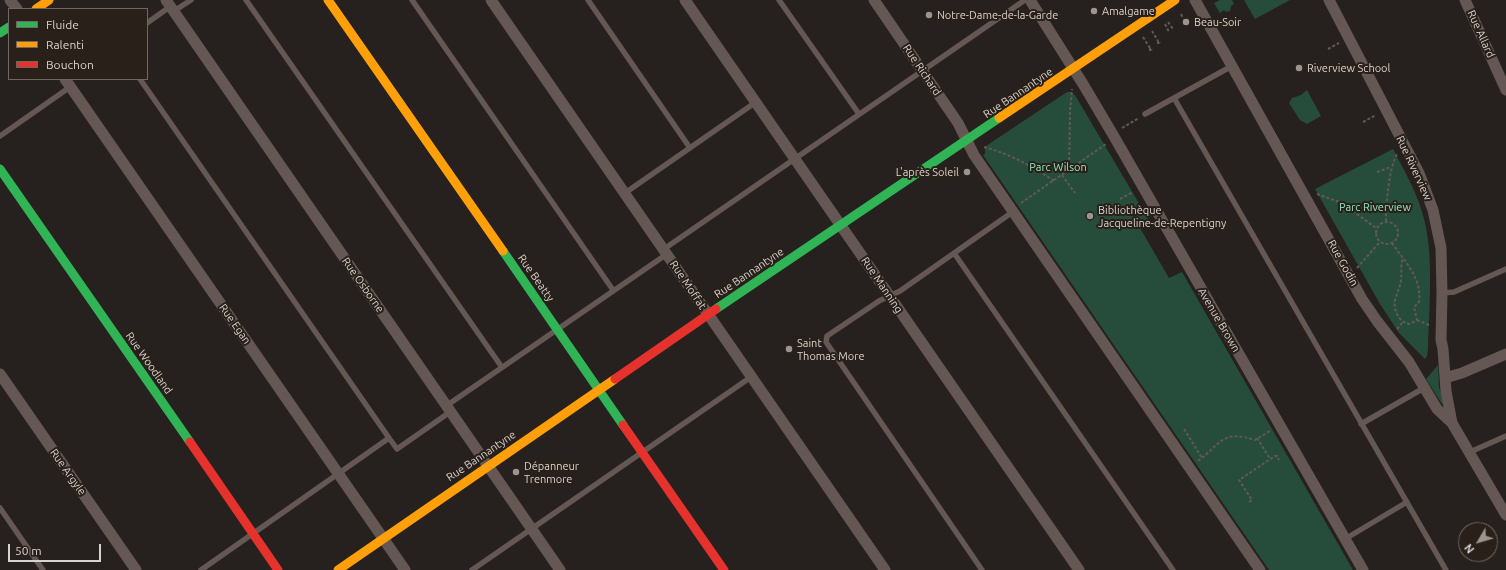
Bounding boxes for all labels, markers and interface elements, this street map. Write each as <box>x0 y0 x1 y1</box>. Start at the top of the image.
place label: Amalgame <box>1102 4 1155 18</box>
marker: Amalgame <box>1089 6 1099 16</box>
legend <box>8 8 148 80</box>
place label: Notre-Dame-de-la-Garde <box>937 8 1058 22</box>
street label: Rue Allard <box>1465 8 1497 60</box>
marker: Notre-Dame-de-la-Garde <box>924 10 934 20</box>
place label: Beau-Soir <box>1194 15 1241 29</box>
marker: Beau-Soir <box>1181 17 1191 27</box>
text: Fluide <box>46 18 79 31</box>
text: Ralenti <box>46 38 84 51</box>
street label: Rue Richard <box>900 42 944 98</box>
text: Bouchon <box>46 58 94 71</box>
place label: Riverview School <box>1307 61 1390 75</box>
marker: Riverview School <box>1294 63 1304 73</box>
street label: Rue Bannantyne <box>981 65 1055 121</box>
street label: Rue Riverview <box>1393 134 1435 202</box>
park label: Parc Wilson <box>1029 160 1087 174</box>
place label: L'après Soleil <box>896 165 959 179</box>
marker: L'après Soleil <box>962 167 972 177</box>
park label: Parc Riverview <box>1339 200 1411 214</box>
place label: Bibliothèque Jacqueline-de-Repentigny <box>1098 203 1226 229</box>
marker: Bibliothèque Jacqueline-de-Repentigny <box>1085 211 1095 221</box>
street label: Rue Godin <box>1325 238 1361 288</box>
street label: Rue Bannantyne <box>712 245 786 301</box>
street label: Rue Beatty <box>515 252 557 304</box>
street label: Rue Manning <box>858 254 906 316</box>
street label: Rue Osborne <box>339 255 387 315</box>
street label: Rue Moffat <box>667 258 709 312</box>
street label: Avenue Brown <box>1195 286 1243 354</box>
street label: Rue Egan <box>216 301 254 347</box>
street label: Rue Woodland <box>123 330 175 396</box>
place label: Saint Thomas More <box>797 336 864 362</box>
marker: Saint Thomas More <box>784 344 794 354</box>
street label: Rue Bannantyne <box>444 428 518 484</box>
street label: Rue Argyle <box>47 446 89 498</box>
place label: Dépanneur Trenmore <box>524 459 579 485</box>
marker: Dépanneur Trenmore <box>511 467 521 477</box>
north arrow <box>1458 522 1498 562</box>
scale bar <box>10 536 103 562</box>
text: N <box>1462 542 1477 556</box>
text: 50 m <box>15 544 42 557</box>

